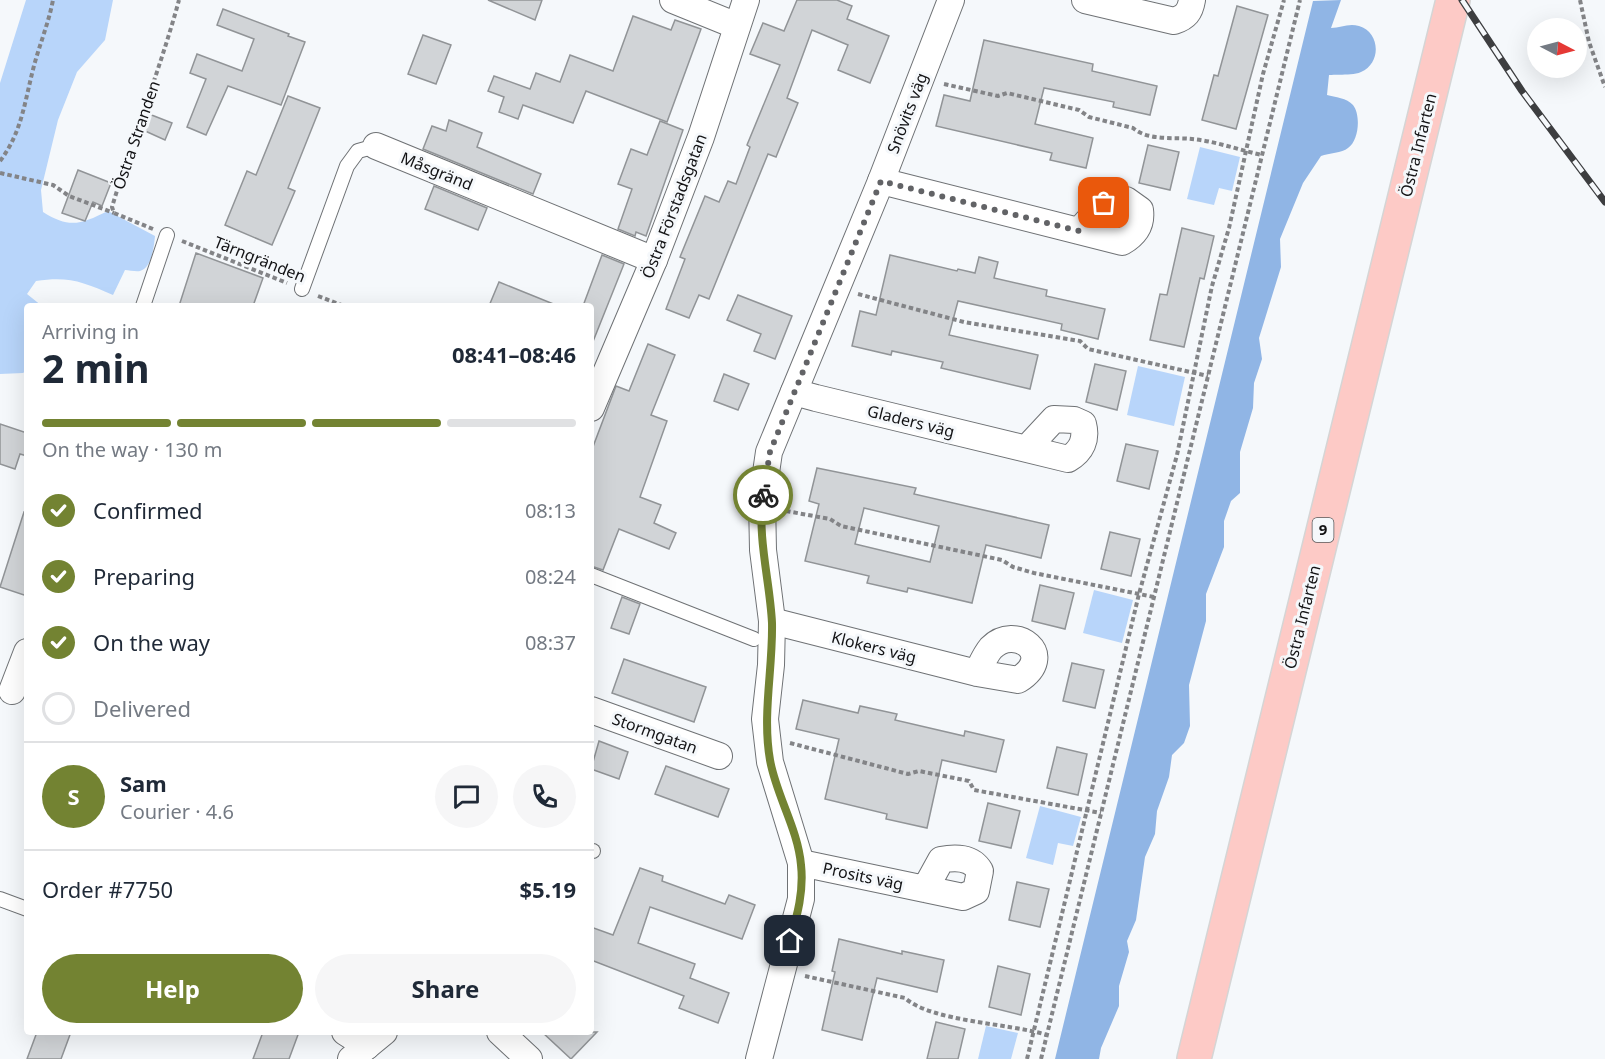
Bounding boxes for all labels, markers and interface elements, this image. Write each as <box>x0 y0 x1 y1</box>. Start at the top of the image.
north arrow <box>1527 18 1587 78</box>
map controls <box>1527 18 1587 78</box>
street label: Snövits väg <box>882 69 932 157</box>
street label: Östra Stranden <box>107 78 165 192</box>
street label: Östra Infarten <box>1394 91 1442 199</box>
street label: Östra Förstadsgatan <box>636 130 712 282</box>
street label: Måsgränd <box>398 147 476 195</box>
pin <box>1078 177 1129 228</box>
icon: bag <box>1087 186 1120 219</box>
street label: Tärngränden <box>211 231 309 287</box>
text: Arriving in <box>42 318 139 345</box>
text: 08:41–08:46 <box>452 339 576 369</box>
text: 2 min <box>42 341 149 394</box>
street label: Gladers väg <box>865 400 957 442</box>
text: On the way · 130 m <box>42 436 222 463</box>
courier <box>733 465 793 525</box>
icon: bike <box>747 479 780 512</box>
icon: check <box>42 494 75 527</box>
text: Confirmed <box>93 495 203 525</box>
text: 08:13 <box>525 497 576 524</box>
road number: 9 <box>1312 518 1334 542</box>
icon: check <box>42 560 75 593</box>
text: Preparing <box>93 561 195 591</box>
text: 08:24 <box>525 563 576 590</box>
street label: Östra Infarten <box>1278 563 1326 671</box>
icon: check <box>42 626 75 659</box>
street label: Klokers väg <box>829 626 919 668</box>
text: On the way <box>93 627 210 657</box>
text: 08:37 <box>525 629 576 656</box>
text: Delivered <box>93 693 191 723</box>
street label: Stormgatan <box>609 707 701 759</box>
button: chat <box>435 765 498 828</box>
button: phone <box>513 765 576 828</box>
text: Sam <box>120 768 167 798</box>
text: S <box>67 781 80 811</box>
text: Courier · 4.6 <box>120 798 234 825</box>
street label: Prosits väg <box>821 857 905 895</box>
text: Order #7750 <box>42 874 173 904</box>
text: $5.19 <box>519 874 576 904</box>
pin <box>764 915 815 966</box>
icon: home <box>773 924 806 957</box>
button: Help <box>42 954 303 1023</box>
button: Share <box>315 954 576 1023</box>

